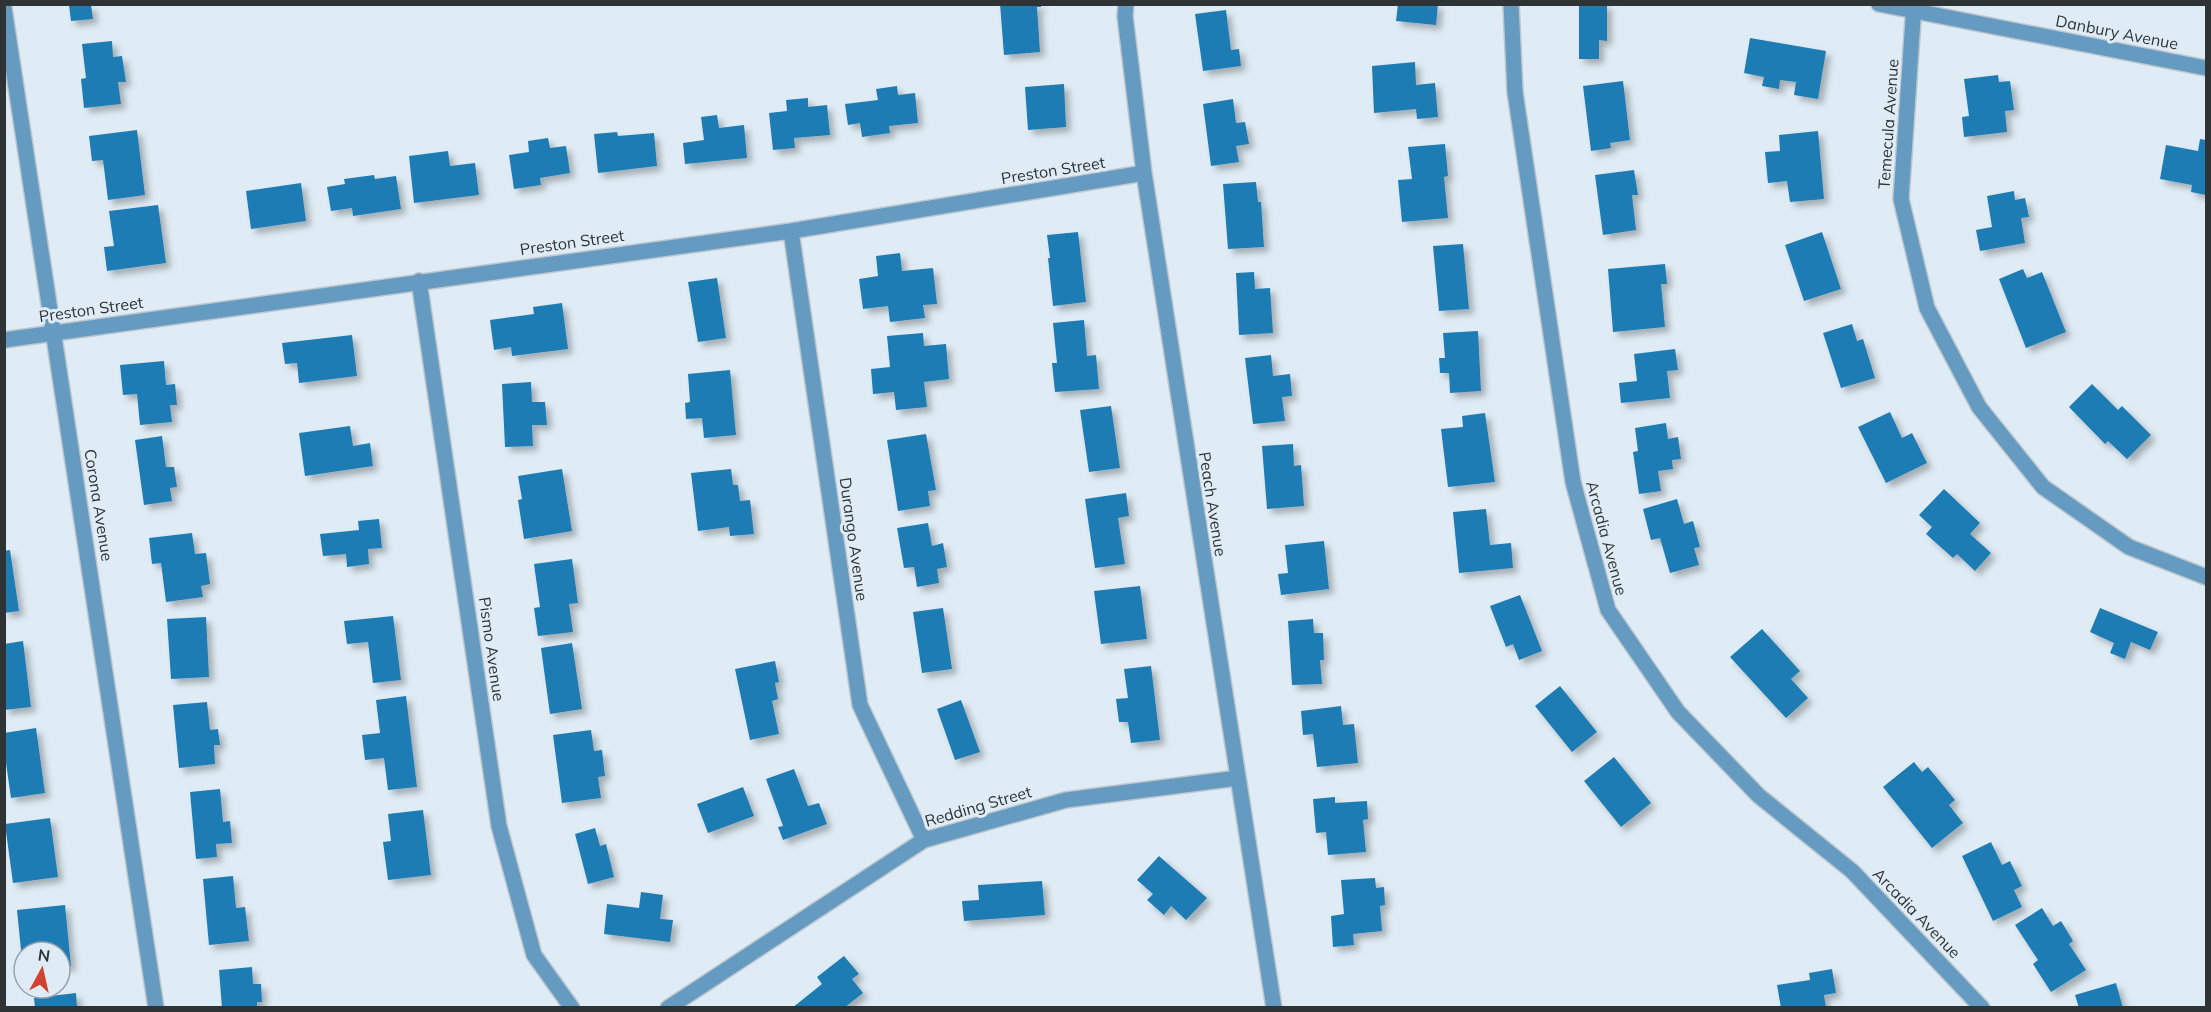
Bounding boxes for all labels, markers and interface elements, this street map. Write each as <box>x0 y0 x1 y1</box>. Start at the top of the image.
street label: Danbury Avenue <box>2054 10 2180 54</box>
street label: Temecula Avenue <box>1873 58 1903 190</box>
street label: Preston Street <box>1000 152 1107 188</box>
street label: Preston Street <box>519 225 626 259</box>
street label: Preston Street <box>38 292 145 326</box>
street label: Corona Avenue <box>80 448 118 562</box>
street label: Peach Avenue <box>1195 450 1231 558</box>
street label: Durango Avenue <box>835 476 873 602</box>
street label: Arcadia Avenue <box>1582 478 1632 598</box>
street label: Pismo Avenue <box>475 595 509 703</box>
street label: Redding Street <box>922 781 1034 831</box>
street label: Arcadia Avenue <box>1869 864 1965 962</box>
north arrow <box>12 940 72 1000</box>
text: N <box>37 944 51 966</box>

